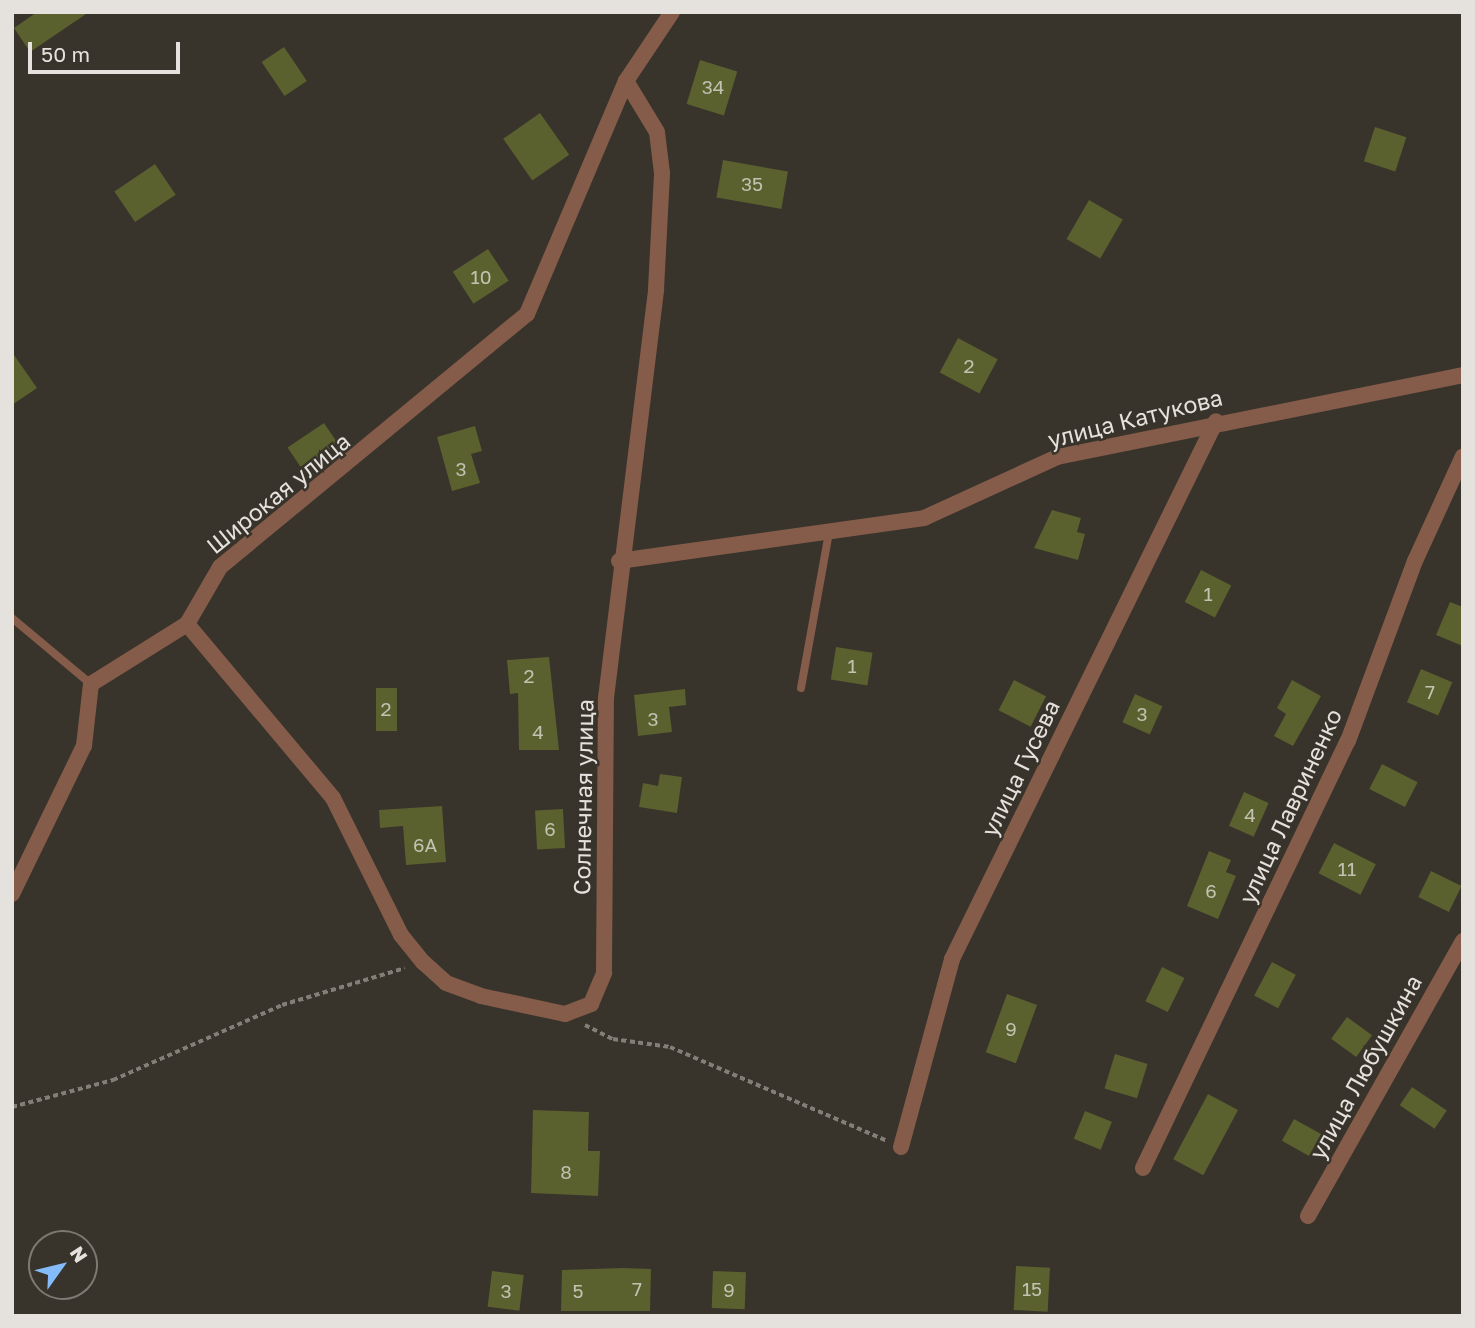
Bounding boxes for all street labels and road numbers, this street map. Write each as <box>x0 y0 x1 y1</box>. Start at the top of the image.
street label: улица Катукова <box>1045 383 1225 453</box>
street label: Широкая улица <box>201 427 355 559</box>
street label: улица Гусева <box>975 695 1065 841</box>
street label: Солнечная улица <box>567 699 599 895</box>
street label: улица Лавриненко <box>1233 704 1347 908</box>
street label: улица Любушкина <box>1303 970 1427 1164</box>

